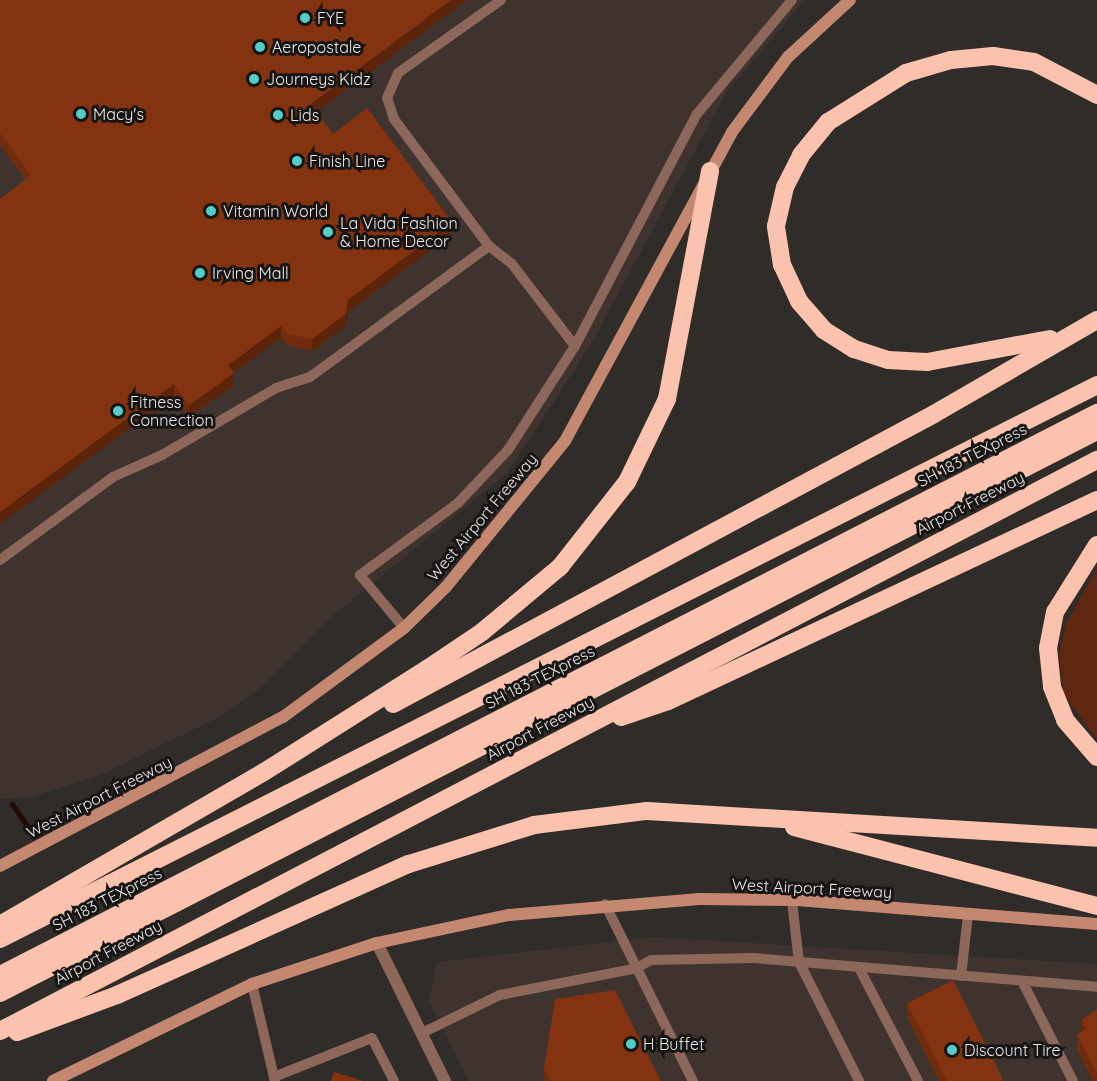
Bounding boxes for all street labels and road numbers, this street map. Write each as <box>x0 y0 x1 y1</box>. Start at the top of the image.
street label: SH 183 TEXpress <box>914 419 1030 491</box>
street label: West Airport Freeway <box>423 449 541 585</box>
street label: Airport Freeway <box>913 467 1027 539</box>
street label: SH 183 TEXpress <box>482 641 598 713</box>
street label: Airport Freeway <box>483 692 597 764</box>
street label: West Airport Freeway <box>23 752 175 842</box>
street label: SH 183 TEXpress <box>49 863 165 935</box>
street label: West Airport Freeway <box>731 874 893 902</box>
street label: Airport Freeway <box>51 916 165 988</box>

